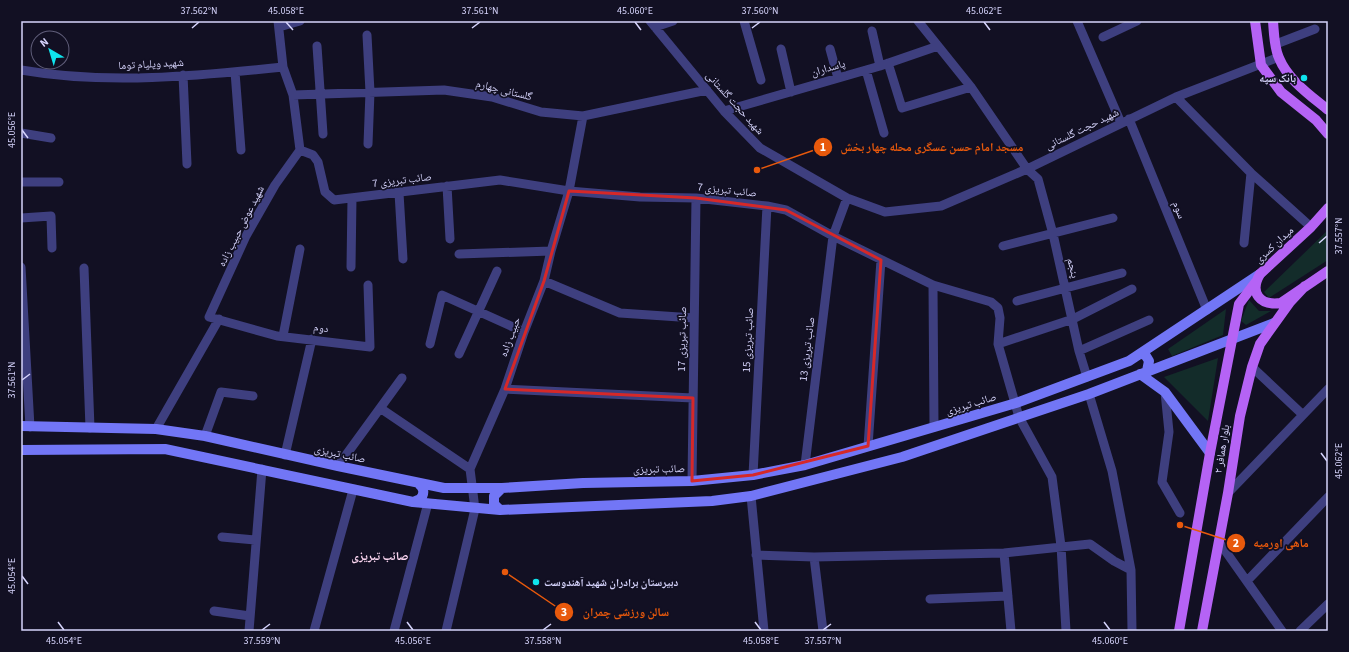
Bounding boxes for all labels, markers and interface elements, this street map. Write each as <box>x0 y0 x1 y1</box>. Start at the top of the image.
text: 37.562°N <box>180 4 218 18</box>
text: 45.058°E <box>268 4 304 18</box>
text: 37.561°N <box>461 4 499 18</box>
text: 45.060°E <box>617 4 653 18</box>
text: 37.560°N <box>741 4 779 18</box>
text: 45.062°E <box>966 4 1002 18</box>
north arrow <box>30 30 70 70</box>
text: N <box>37 34 52 51</box>
street label: شهید ویلیام توما <box>118 55 184 73</box>
street label: پاسداران <box>809 56 847 80</box>
street label: شهید حجت گلستانی <box>703 68 767 138</box>
place label: بانک سپه <box>1259 71 1296 86</box>
marker: بانک سپه <box>1299 73 1309 83</box>
street label: گلستانی چهارم <box>474 76 534 104</box>
street label: شهید حجت گلستانی <box>1043 105 1121 153</box>
text: 45.056°E <box>5 112 19 148</box>
callout: مسجد امام حسن عسگری محله چهار بخش <box>813 135 1032 159</box>
text: 1 <box>820 139 826 156</box>
text: مسجد امام حسن عسگری محله چهار بخش <box>841 139 1024 156</box>
street label: صائب تبریزی 7 <box>371 169 433 191</box>
street label: صائب تبریزی 7 <box>696 179 758 201</box>
street label: شهید عوض حبیب زاده <box>214 183 268 269</box>
street label: سوم <box>1169 199 1189 221</box>
text: 37.557°N <box>1332 217 1346 255</box>
street label: میدان کسری <box>1251 223 1297 267</box>
street label: پنجم <box>1063 257 1083 280</box>
street label: صائب تبریزی 17 <box>674 306 690 372</box>
street label: صائب تبریزی 15 <box>739 307 757 373</box>
street label: حبیب زاده <box>496 315 524 359</box>
street label: صائب تبریزی 13 <box>796 316 818 382</box>
street label: دوم <box>313 320 330 336</box>
text: 37.561°N <box>5 361 19 399</box>
street label: صائب تبریزی <box>944 389 998 419</box>
street label: بلوار همافر ۲ <box>1211 424 1233 474</box>
street label: صائب تبریزی <box>313 441 367 467</box>
text: 45.062°E <box>1332 443 1346 479</box>
street label: صائب تبریزی <box>633 461 685 477</box>
callout: ماهی اورمیه <box>1226 531 1317 555</box>
text: 2 <box>1233 535 1239 552</box>
text: ماهی اورمیه <box>1253 535 1309 552</box>
district label: صائب تبریزی <box>351 548 409 565</box>
text: 45.054°E <box>5 558 19 594</box>
place label: دبیرستان برادران شهید آهندوست <box>544 575 678 590</box>
marker: دبیرستان برادران شهید آهندوست <box>531 577 541 587</box>
callout: سالن ورزشی چمران <box>554 600 677 624</box>
text: 3 <box>561 604 567 621</box>
text: سالن ورزشی چمران <box>583 604 669 621</box>
text: 45.054°E <box>46 634 82 648</box>
text: 37.559°N <box>243 634 281 648</box>
text: 45.056°E <box>395 634 431 648</box>
text: 37.558°N <box>524 634 562 648</box>
text: 45.058°E <box>743 634 779 648</box>
text: 37.557°N <box>804 634 842 648</box>
text: 45.060°E <box>1092 634 1128 648</box>

